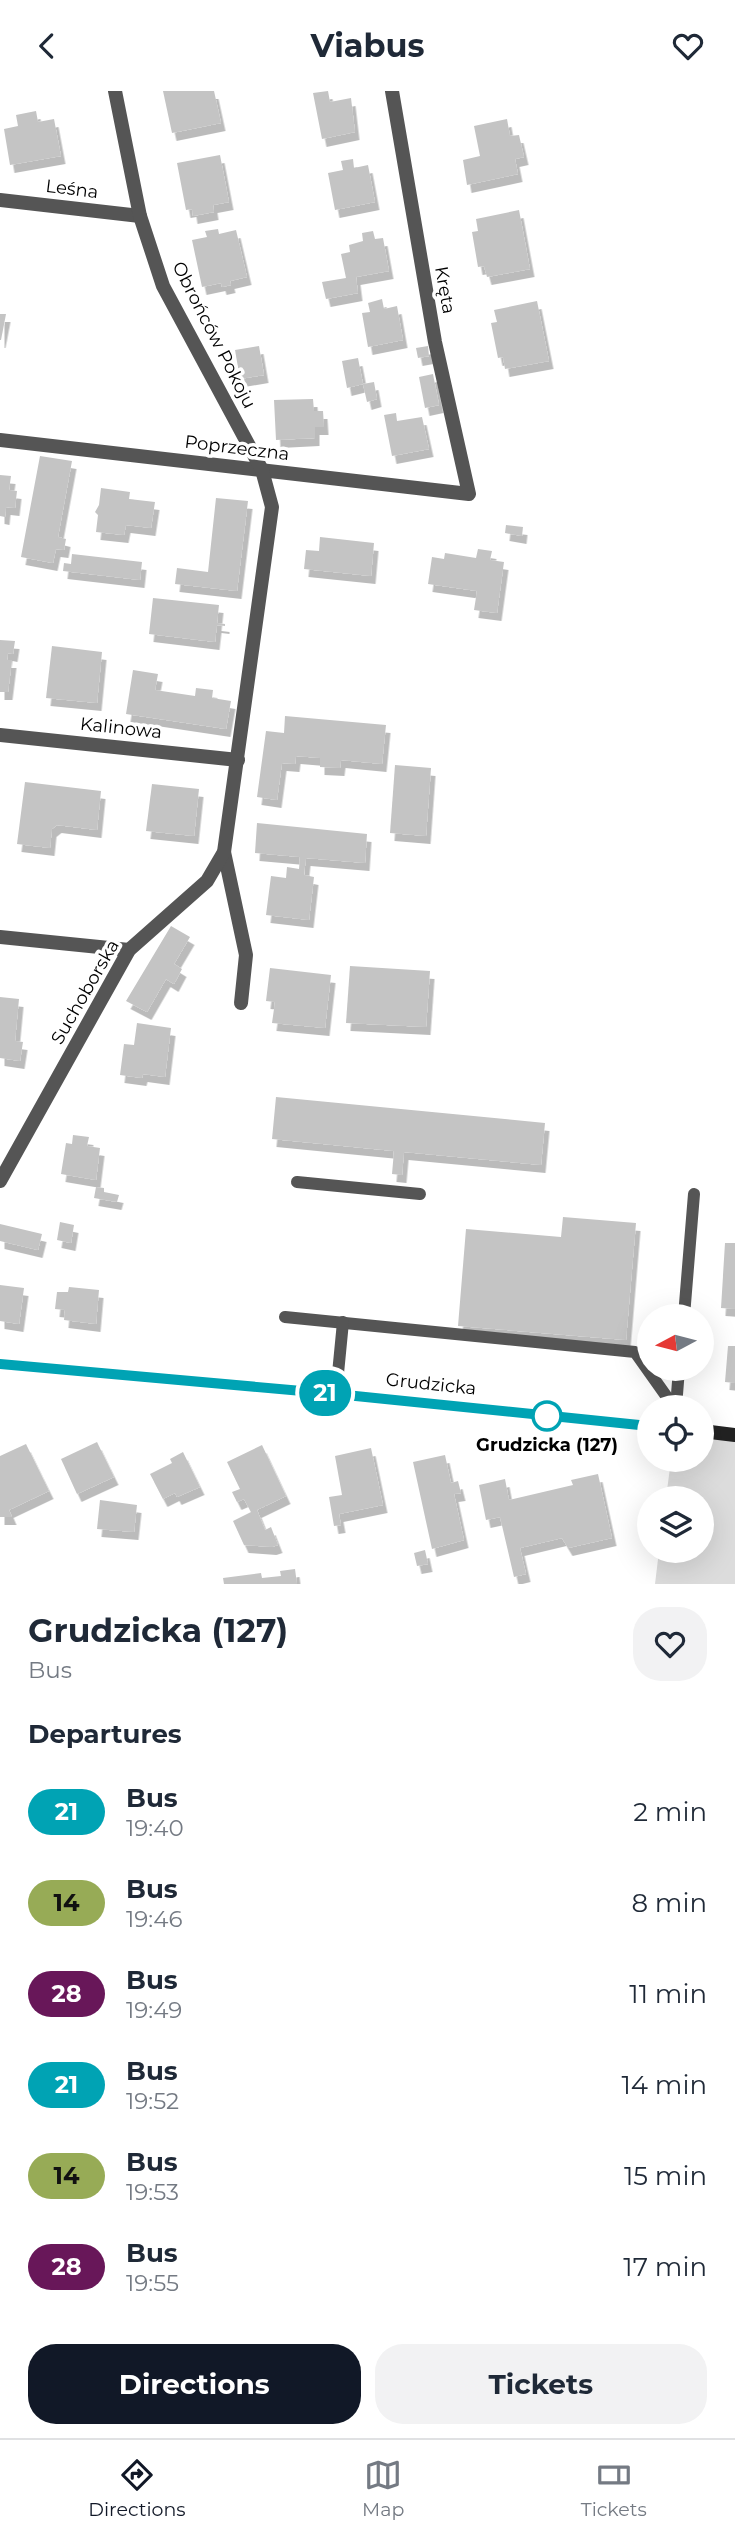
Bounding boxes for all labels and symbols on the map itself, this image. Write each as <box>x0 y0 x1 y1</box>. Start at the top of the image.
street label: Leśna <box>44 175 100 203</box>
street label: Obrońców Pokoju <box>167 258 261 412</box>
street label: Kręta <box>430 264 460 316</box>
street label: Poprzeczna <box>183 431 291 465</box>
street label: Kalinowa <box>79 713 163 743</box>
street label: Suchoborska <box>46 936 124 1048</box>
north arrow <box>637 1304 714 1381</box>
street label: Grudzicka <box>385 1368 477 1400</box>
line badge: 21 <box>294 1370 356 1416</box>
marker: Grudzicka (127) <box>532 1401 562 1431</box>
place label: Grudzicka (127) <box>476 1434 618 1456</box>

